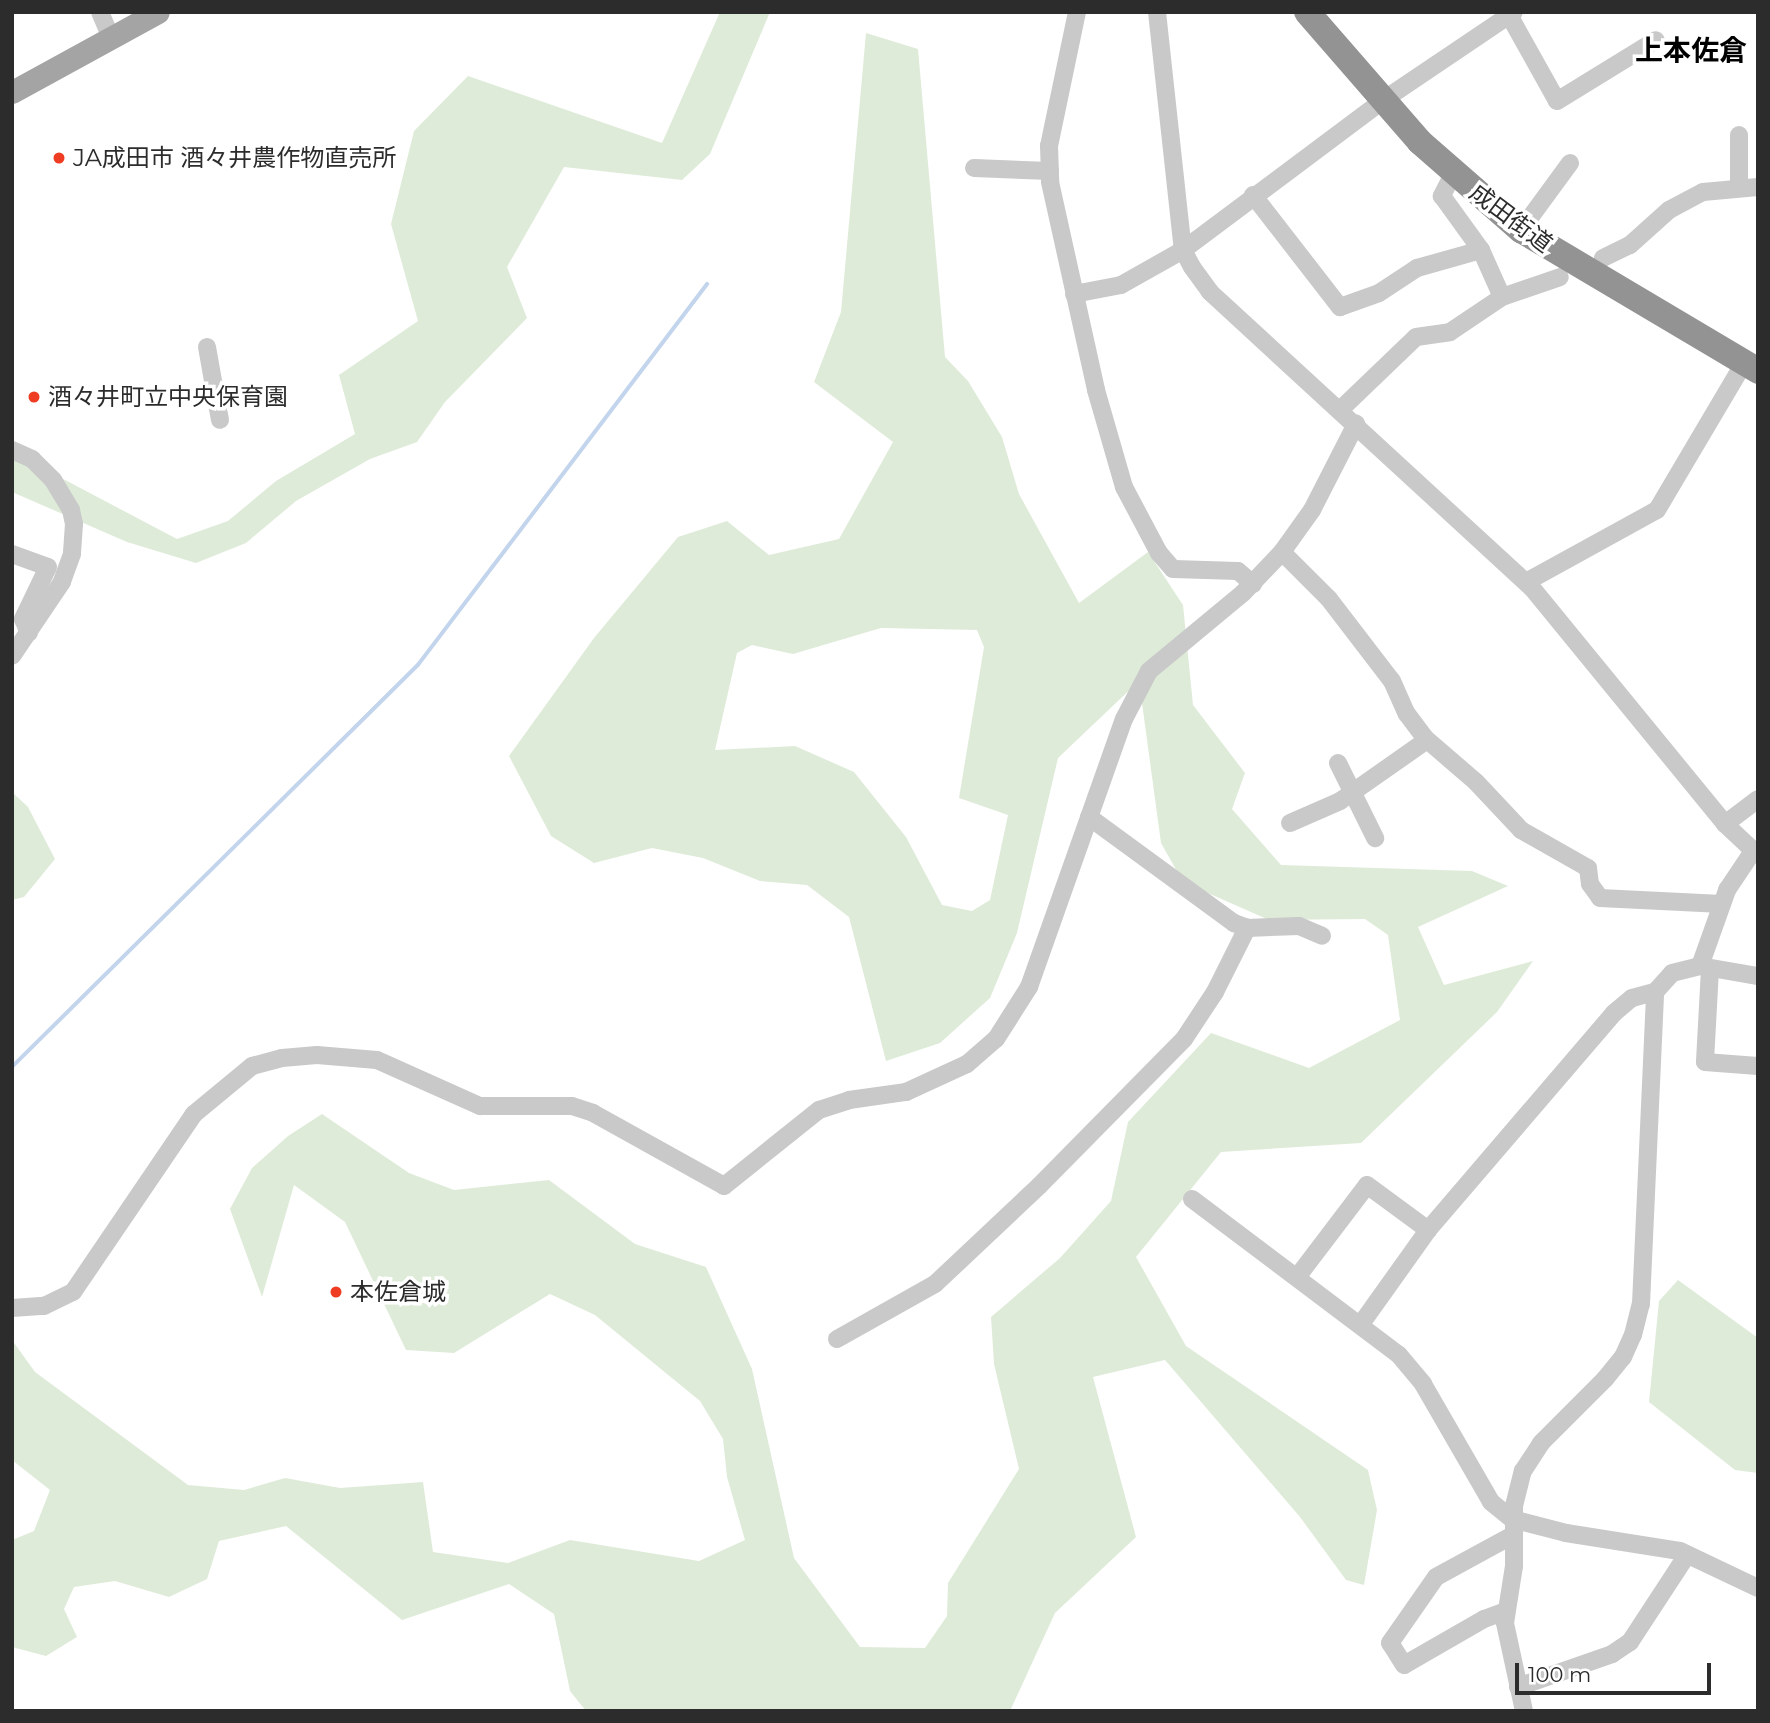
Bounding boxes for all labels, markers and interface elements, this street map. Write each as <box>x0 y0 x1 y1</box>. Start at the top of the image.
district label: 上本佐倉 <box>1635 33 1747 67</box>
place label: JA成田市 酒々井農作物直売所 <box>73 144 396 172</box>
marker: JA成田市 酒々井農作物直売所 <box>51 150 67 166</box>
street label: 成田街道 <box>1464 178 1558 258</box>
place label: 酒々井町立中央保育園 <box>48 383 288 411</box>
marker: 酒々井町立中央保育園 <box>26 389 42 405</box>
place label: 本佐倉城 <box>350 1278 446 1306</box>
marker: 本佐倉城 <box>328 1284 344 1300</box>
scale bar <box>1518 1650 1714 1694</box>
text: 100 m <box>1528 1662 1591 1687</box>

